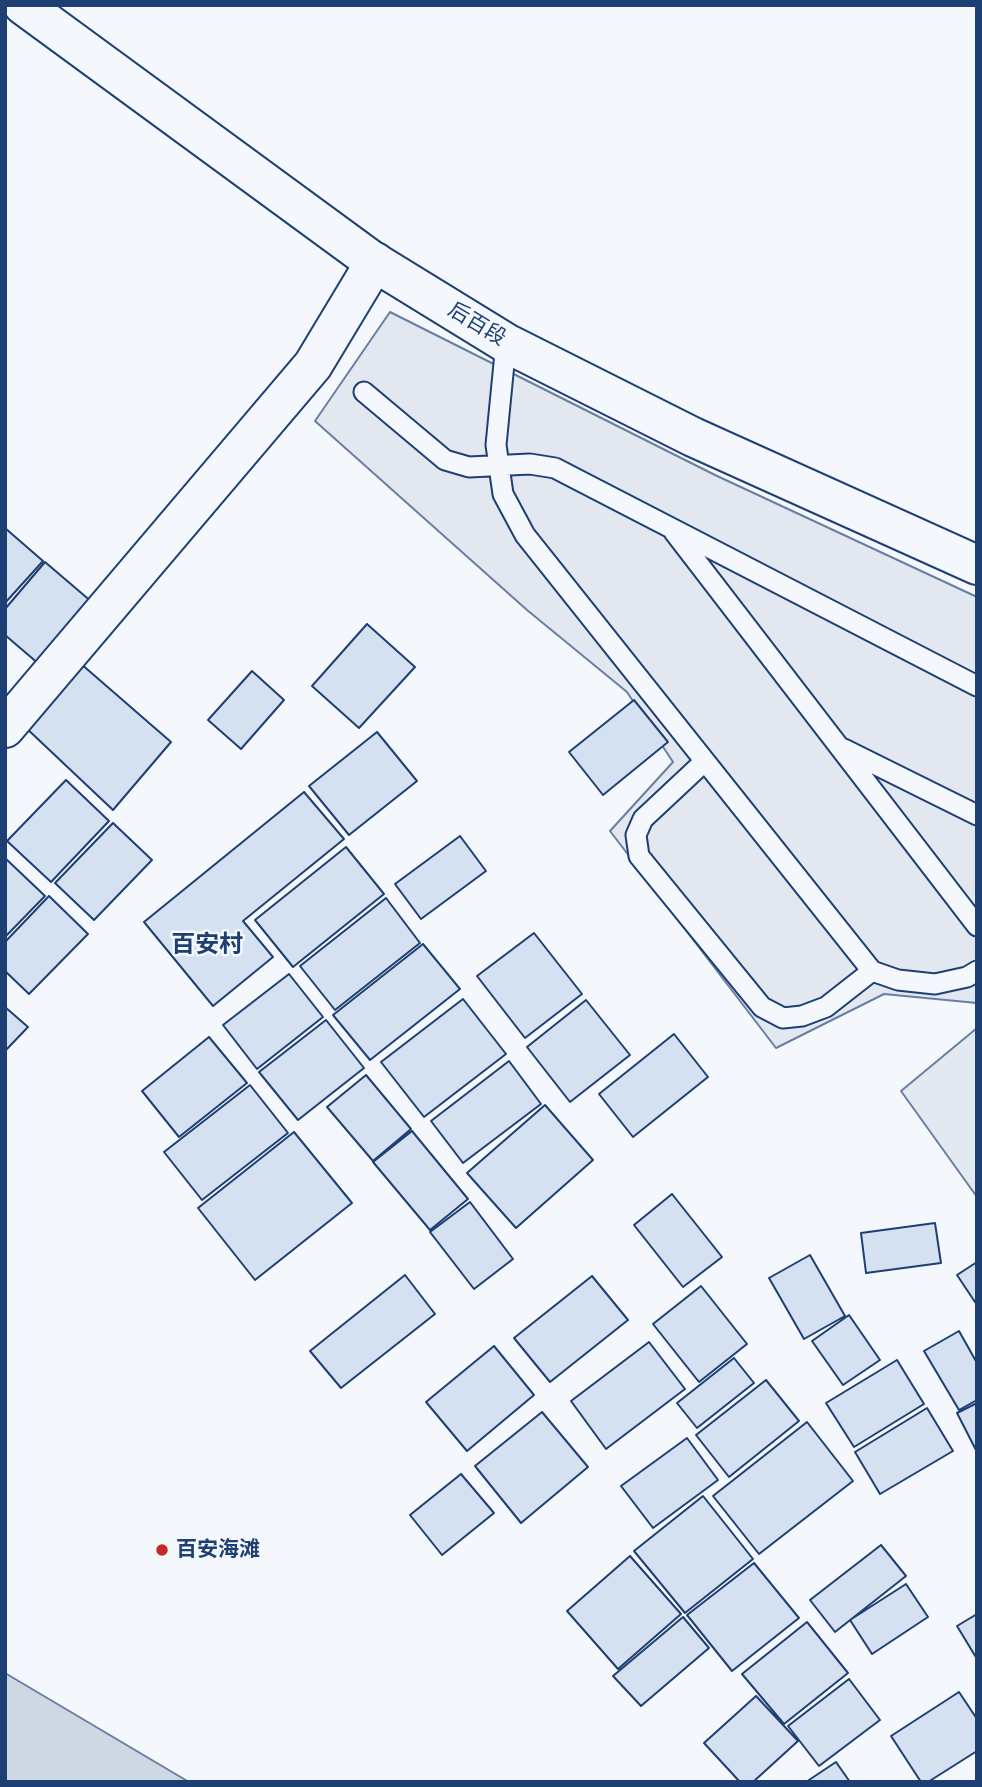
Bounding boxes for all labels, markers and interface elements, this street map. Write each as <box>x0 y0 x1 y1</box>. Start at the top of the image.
street label: 后百段 <box>444 297 510 351</box>
district label: 百安村 <box>171 931 243 959</box>
place label: 百安海滩 <box>176 1537 260 1563</box>
marker: 百安海滩 <box>154 1542 170 1558</box>

